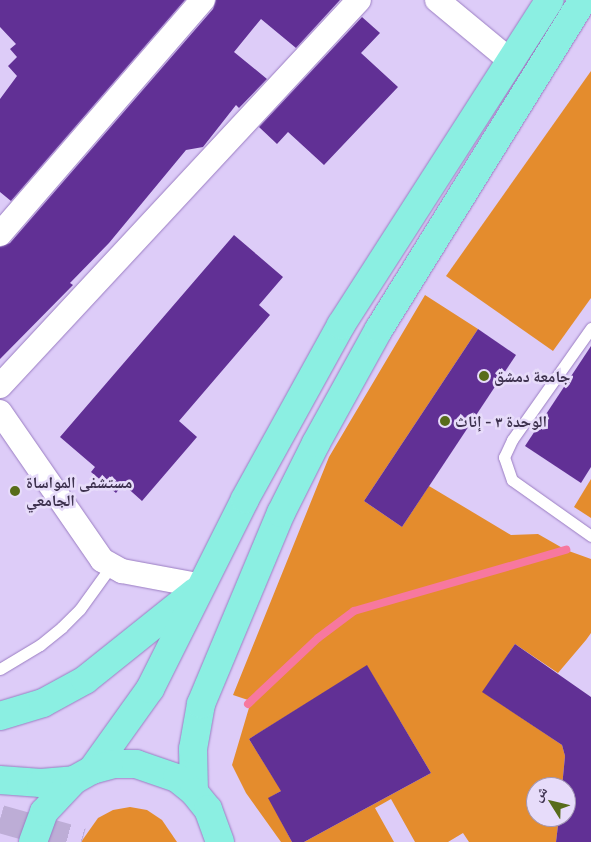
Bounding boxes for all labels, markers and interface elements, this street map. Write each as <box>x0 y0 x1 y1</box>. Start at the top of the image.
place label: جامعة دمشق <box>494 366 570 386</box>
marker: جامعة دمشق <box>478 370 490 382</box>
place label: الوحدة ٣ - إناث <box>455 411 547 431</box>
marker: الوحدة ٣ - إناث <box>439 415 451 427</box>
place label: مستشفى المواساة الجامعي <box>26 472 132 510</box>
marker: مستشفى المواساة الجامعي <box>8 484 22 498</box>
north arrow <box>526 777 576 827</box>
text: ش <box>528 782 551 804</box>

